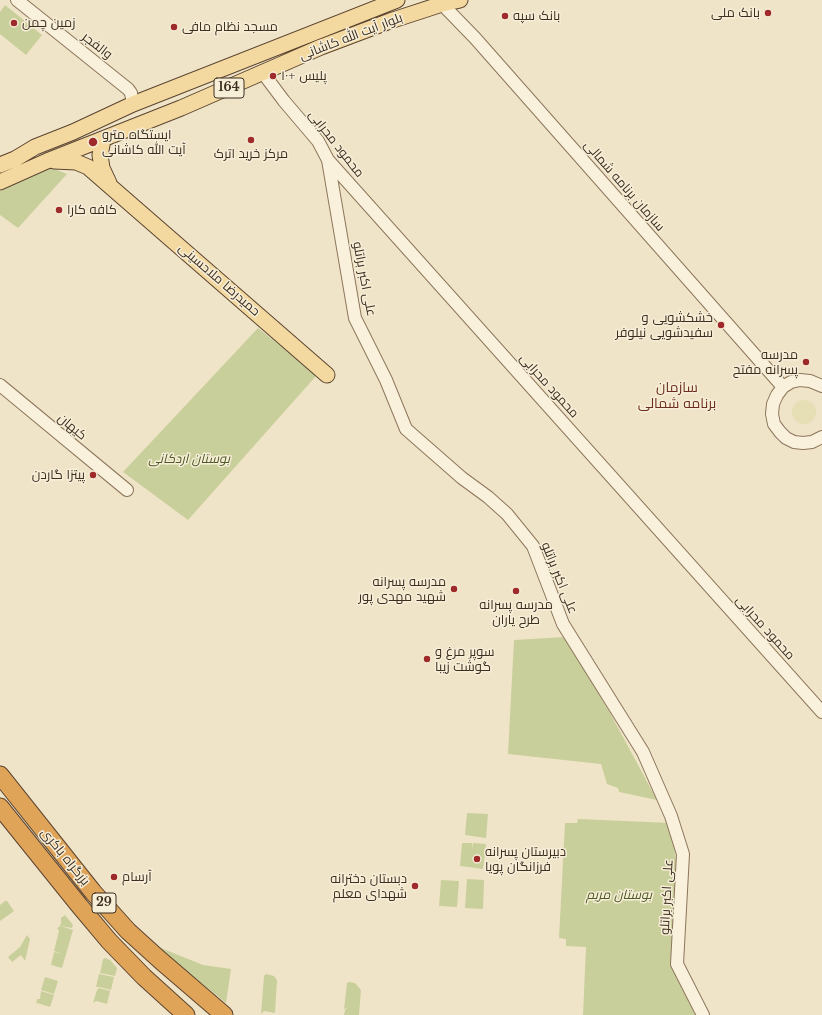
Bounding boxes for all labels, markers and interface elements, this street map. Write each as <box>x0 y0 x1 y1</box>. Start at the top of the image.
place label: بانک ملی <box>711 5 760 21</box>
place label: بانک سپه <box>513 8 560 24</box>
marker: بانک ملی <box>763 8 773 18</box>
street label: بلوار آیت الله کاشانی <box>297 10 405 64</box>
marker: بانک سپه <box>500 11 510 21</box>
place label: زمین چمن <box>22 15 75 31</box>
marker: زمین چمن <box>9 18 19 28</box>
place label: مسجد نظام مافی <box>182 19 278 35</box>
marker: مسجد نظام مافی <box>169 22 179 32</box>
street label: والفجر <box>79 29 115 63</box>
place label: پلیس +۱۰ <box>281 68 327 84</box>
marker: پلیس +۱۰ <box>268 71 278 81</box>
road number: 164 <box>214 78 244 98</box>
street label: محمود محرابی <box>305 107 367 181</box>
place label: ایستگاه مترو آیت الله کاشانی <box>102 127 186 158</box>
marker: مرکز خرید اترک <box>246 135 256 145</box>
marker: ایستگاه مترو آیت الله کاشانی <box>87 136 99 148</box>
street label: سازمان برنامه شمالی <box>580 137 668 235</box>
place label: مرکز خرید اترک <box>214 146 288 162</box>
place label: کافه کارا <box>67 202 117 218</box>
marker: کافه کارا <box>54 205 64 215</box>
street label: حمیدرضا ملاحسینی <box>175 240 263 320</box>
street label: علی اکبر براتلو <box>349 240 379 318</box>
place label: خشکشویی و سفیدشویی نیلوفر <box>616 310 713 341</box>
marker: خشکشویی و سفیدشویی نیلوفر <box>716 320 726 330</box>
place label: مدرسه پسرانه مفتح <box>733 347 798 378</box>
street label: محمود محرابی <box>516 351 582 421</box>
marker: مدرسه پسرانه مفتح <box>801 357 811 367</box>
district label: سازمان برنامه شمالی <box>638 380 716 412</box>
street label: کیهان <box>54 410 90 444</box>
park label: بوستان اردکانی <box>148 451 230 467</box>
place label: پیتزا گاردن <box>32 467 85 483</box>
marker: پیتزا گاردن <box>88 470 98 480</box>
street label: علی اکبر براتلو <box>538 540 580 616</box>
place label: مدرسه پسرانه شهید مهدی پور <box>358 574 446 605</box>
marker: مدرسه پسرانه شهید مهدی پور <box>449 584 459 594</box>
marker: مدرسه پسرانه طرح یاران <box>511 586 521 596</box>
street label: محمود محرابی <box>732 593 798 663</box>
place label: مدرسه پسرانه طرح یاران <box>479 597 553 628</box>
place label: سوپر مرغ و گوشت زیبا <box>435 644 495 675</box>
marker: سوپر مرغ و گوشت زیبا <box>422 654 432 664</box>
street label: بزرگراه باکری <box>37 825 93 889</box>
place label: دبیرستان پسرانه فرزانگان پویا <box>485 844 566 875</box>
marker: دبیرستان پسرانه فرزانگان پویا <box>472 854 482 864</box>
street label: علی اکبر براتلو <box>657 859 677 935</box>
place label: آرسام <box>122 869 152 885</box>
place label: دبستان دخترانه شهدای معلم <box>330 871 407 902</box>
marker: آرسام <box>109 872 119 882</box>
marker: دبستان دخترانه شهدای معلم <box>410 881 420 891</box>
park label: بوستان مریم <box>586 887 652 903</box>
road number: 29 <box>92 893 116 913</box>

